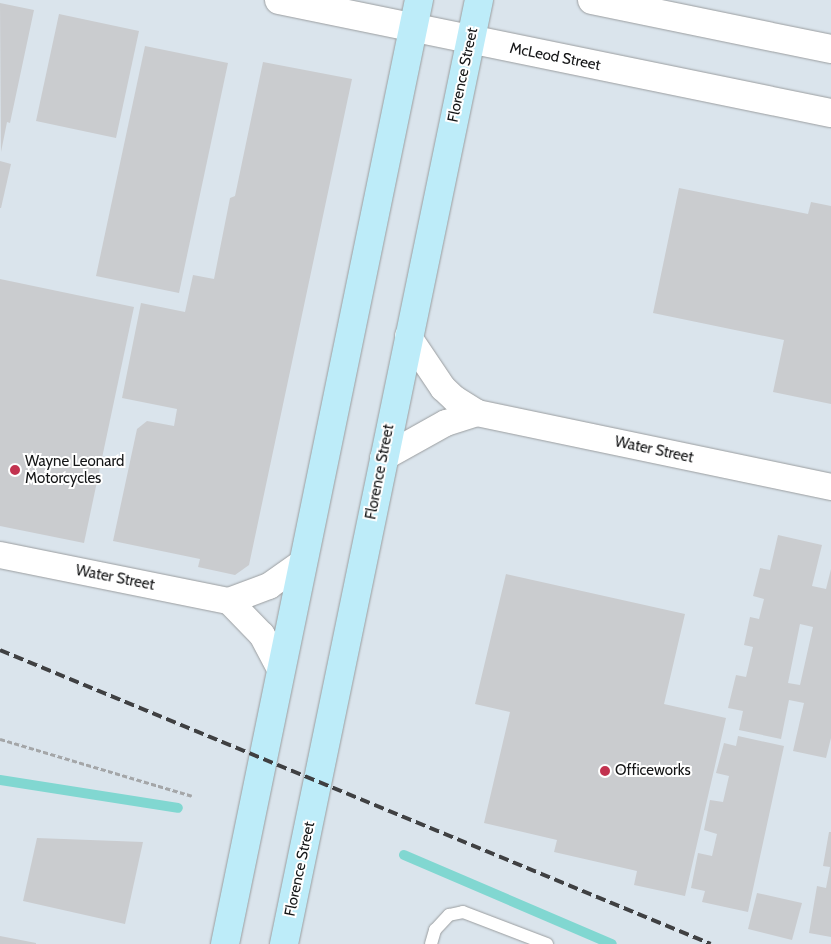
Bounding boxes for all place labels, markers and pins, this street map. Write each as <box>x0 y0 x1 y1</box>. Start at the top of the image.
place label: Wayne Leonard Motorcycles <box>25 452 124 487</box>
marker: Wayne Leonard Motorcycles <box>9 464 21 476</box>
place label: Officeworks <box>615 762 691 780</box>
marker: Officeworks <box>599 765 611 777</box>

